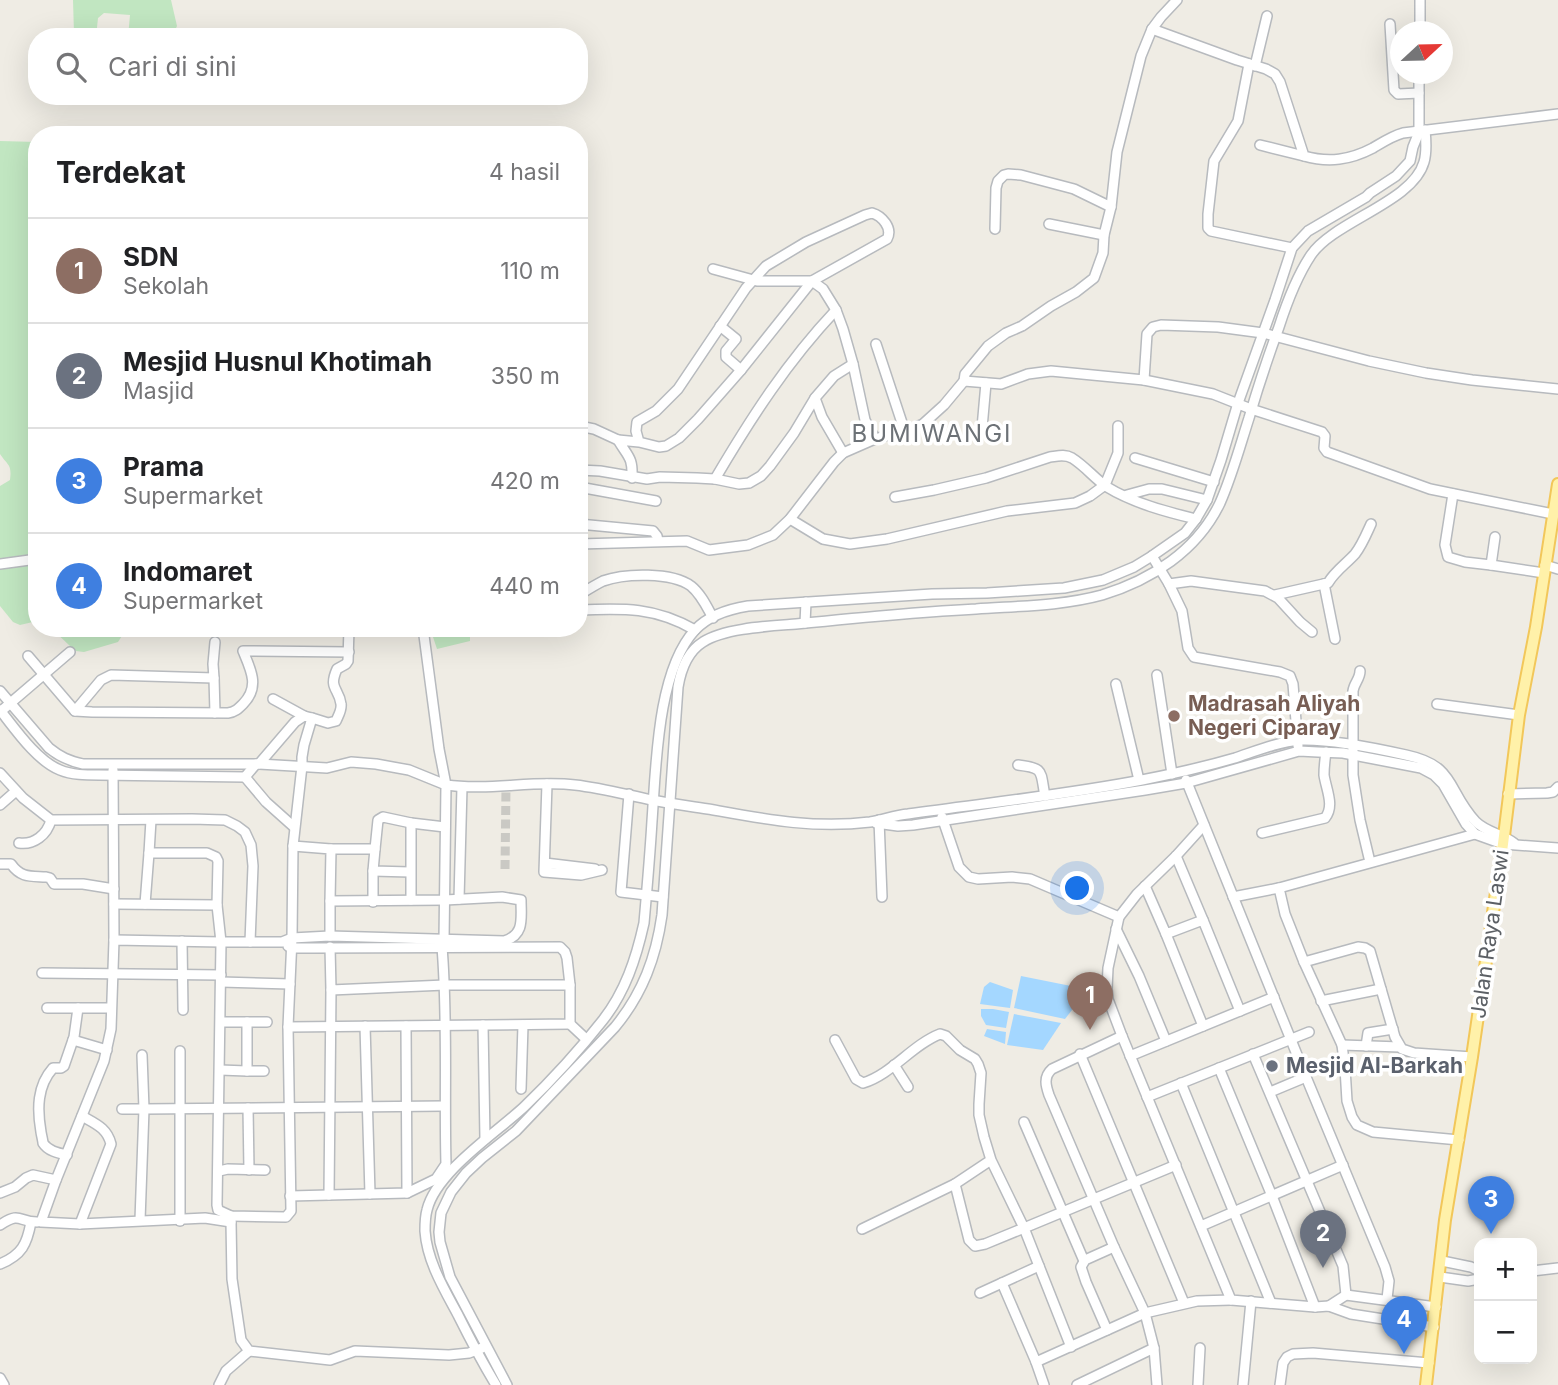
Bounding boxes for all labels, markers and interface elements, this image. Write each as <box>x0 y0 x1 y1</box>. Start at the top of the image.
north arrow <box>1390 21 1453 84</box>
search box <box>28 28 588 105</box>
icon: search <box>52 48 90 86</box>
text: Cari di sini <box>108 51 237 82</box>
text: Terdekat <box>56 154 186 190</box>
text: 4 hasil <box>489 158 560 186</box>
text: SDN <box>123 241 179 272</box>
text: 1 <box>74 257 84 285</box>
text: 110 m <box>500 257 560 285</box>
text: Sekolah <box>123 272 209 300</box>
text: Mesjid Husnul Khotimah <box>123 346 432 377</box>
text: 2 <box>72 362 86 390</box>
text: 350 m <box>491 362 560 390</box>
text: Masjid <box>123 377 194 405</box>
district label: BUMIWANGI <box>852 419 1012 448</box>
text: Prama <box>123 451 204 482</box>
text: 3 <box>72 467 86 495</box>
text: 420 m <box>490 467 560 495</box>
text: Supermarket <box>123 482 263 510</box>
text: Indomaret <box>123 556 253 587</box>
text: 4 <box>71 572 87 600</box>
text: 440 m <box>489 572 560 600</box>
text: Supermarket <box>123 587 263 615</box>
place label: Madrasah Aliyah Negeri Ciparay <box>1188 691 1360 740</box>
marker: Madrasah Aliyah Negeri Ciparay <box>1166 708 1182 724</box>
street label: Jalan Raya Laswi <box>1465 848 1514 1020</box>
your location <box>1060 871 1094 905</box>
pin: 1 <box>1067 972 1113 1030</box>
place label: Mesjid Al-Barkah <box>1286 1053 1463 1078</box>
marker: Mesjid Al-Barkah <box>1264 1058 1280 1074</box>
pin: 3 <box>1468 1176 1514 1234</box>
pin: 2 <box>1300 1210 1346 1268</box>
map controls <box>1474 1238 1537 1364</box>
button: + <box>1474 1238 1537 1301</box>
pin: 4 <box>1381 1296 1427 1354</box>
button: − <box>1474 1301 1537 1364</box>

